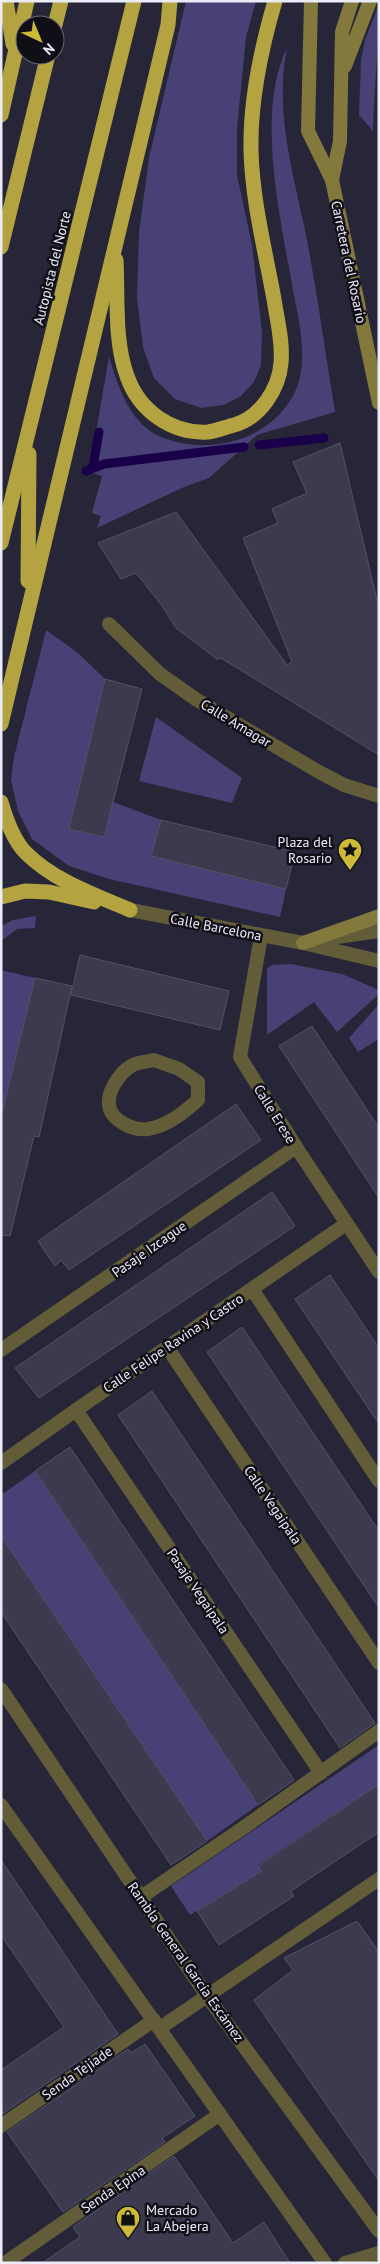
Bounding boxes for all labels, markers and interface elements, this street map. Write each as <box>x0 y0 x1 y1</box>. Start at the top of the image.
north arrow <box>15 15 65 65</box>
text: N <box>39 40 59 59</box>
street label: Carretera del Rosario <box>327 199 371 325</box>
street label: Autopista del Norte <box>29 209 75 327</box>
street label: Calle Amagar <box>197 695 275 751</box>
place label: Plaza del Rosario <box>277 833 332 867</box>
place icon: Plaza del Rosario <box>337 837 363 871</box>
street label: Calle Barcelona <box>169 909 263 945</box>
street label: Calle Erese <box>250 1081 300 1147</box>
street label: Pasaje Izcague <box>108 1217 190 1281</box>
street label: Calle Felipe Ravina y Castro <box>99 1289 247 1397</box>
street label: Calle Vegaipala <box>240 1462 306 1548</box>
street label: Pasaje Vegaipala <box>163 1545 233 1637</box>
street label: Rambla General García Escámez <box>124 1879 248 2045</box>
street label: Senda Tejiade <box>38 2042 116 2104</box>
street label: Senda Epina <box>77 2161 149 2217</box>
place label: Mercado La Abejera <box>146 2201 209 2235</box>
shop icon: Mercado La Abejera <box>115 2205 141 2239</box>

